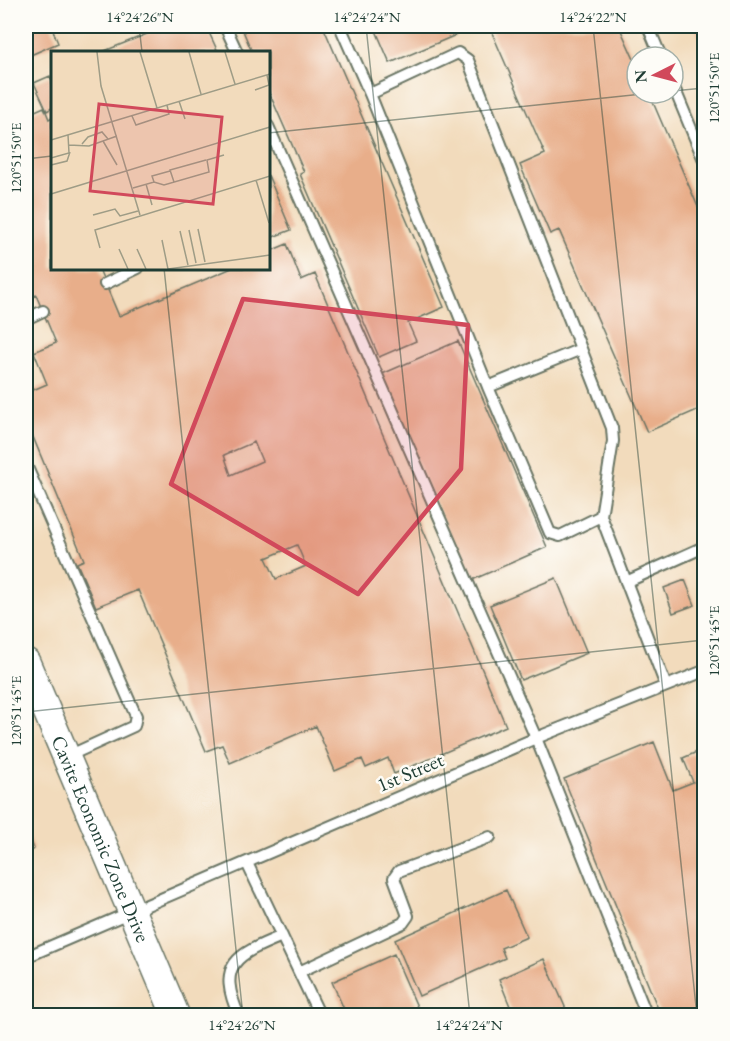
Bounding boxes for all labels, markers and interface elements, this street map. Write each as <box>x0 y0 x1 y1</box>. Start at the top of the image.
text: 14°24'26"N <box>106 7 174 26</box>
text: 14°24'24"N <box>333 7 401 26</box>
text: 14°24'22"N <box>559 7 627 26</box>
north arrow <box>625 45 685 105</box>
inset map <box>51 51 270 270</box>
text: 120°51'50"E <box>704 52 723 124</box>
text: N <box>629 69 652 84</box>
text: 120°51'50"E <box>6 122 25 194</box>
text: 120°51'45"E <box>704 605 723 677</box>
text: 120°51'45"E <box>6 675 25 747</box>
street label: Cavite Economic Zone Drive <box>46 731 156 946</box>
street label: 1st Street <box>373 746 448 798</box>
text: 14°24'26"N <box>208 1015 276 1034</box>
text: 14°24'24"N <box>435 1015 503 1034</box>

